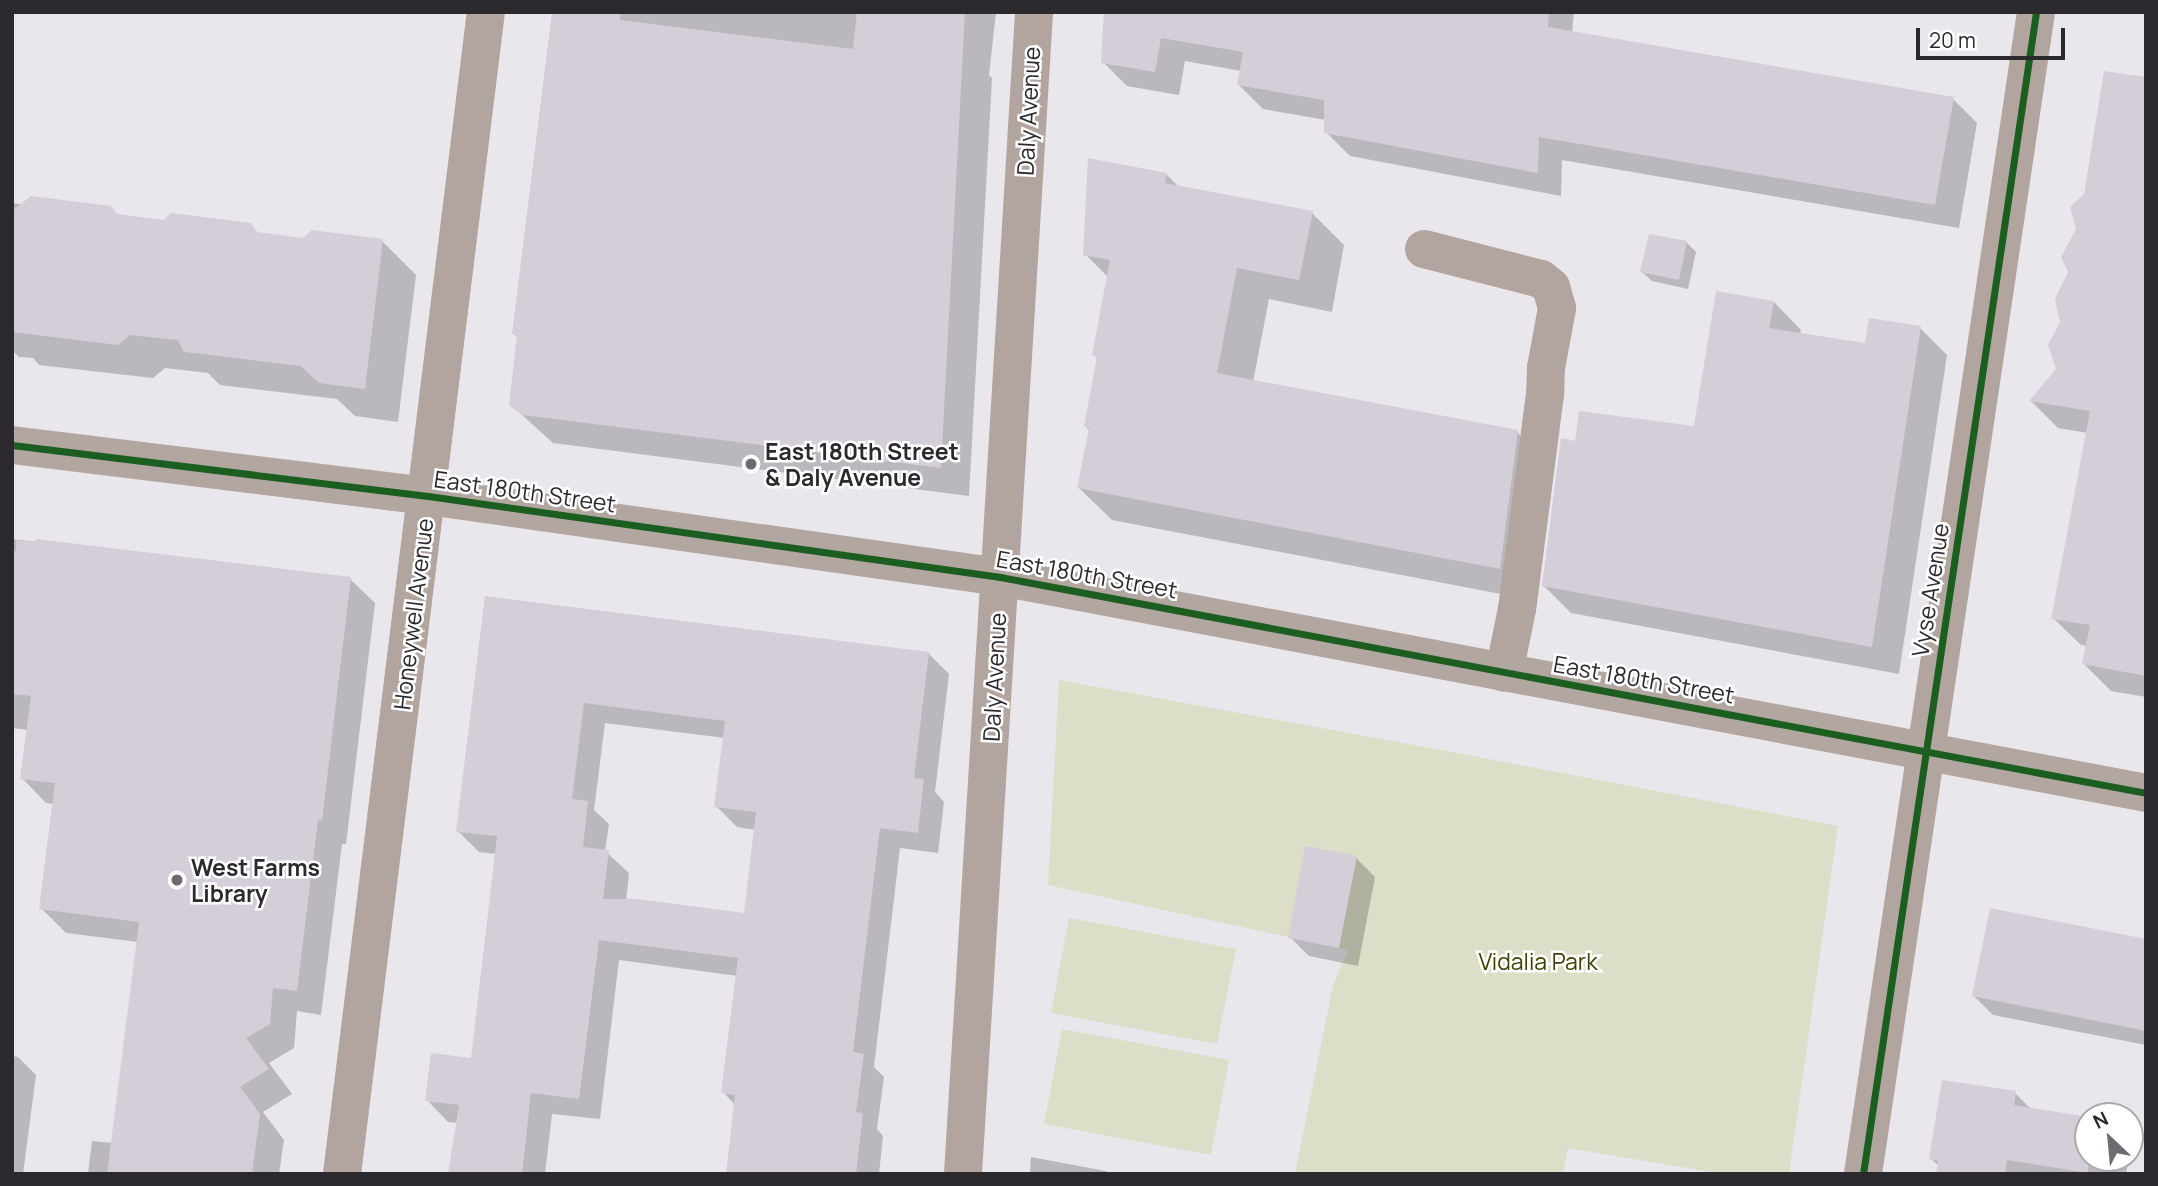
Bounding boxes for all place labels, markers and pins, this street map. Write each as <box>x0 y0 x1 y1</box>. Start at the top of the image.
place label: East 180th Street & Daly Avenue <box>765 437 959 491</box>
marker: East 180th Street & Daly Avenue <box>743 456 759 472</box>
place label: West Farms Library <box>191 853 320 907</box>
marker: West Farms Library <box>169 872 185 888</box>

